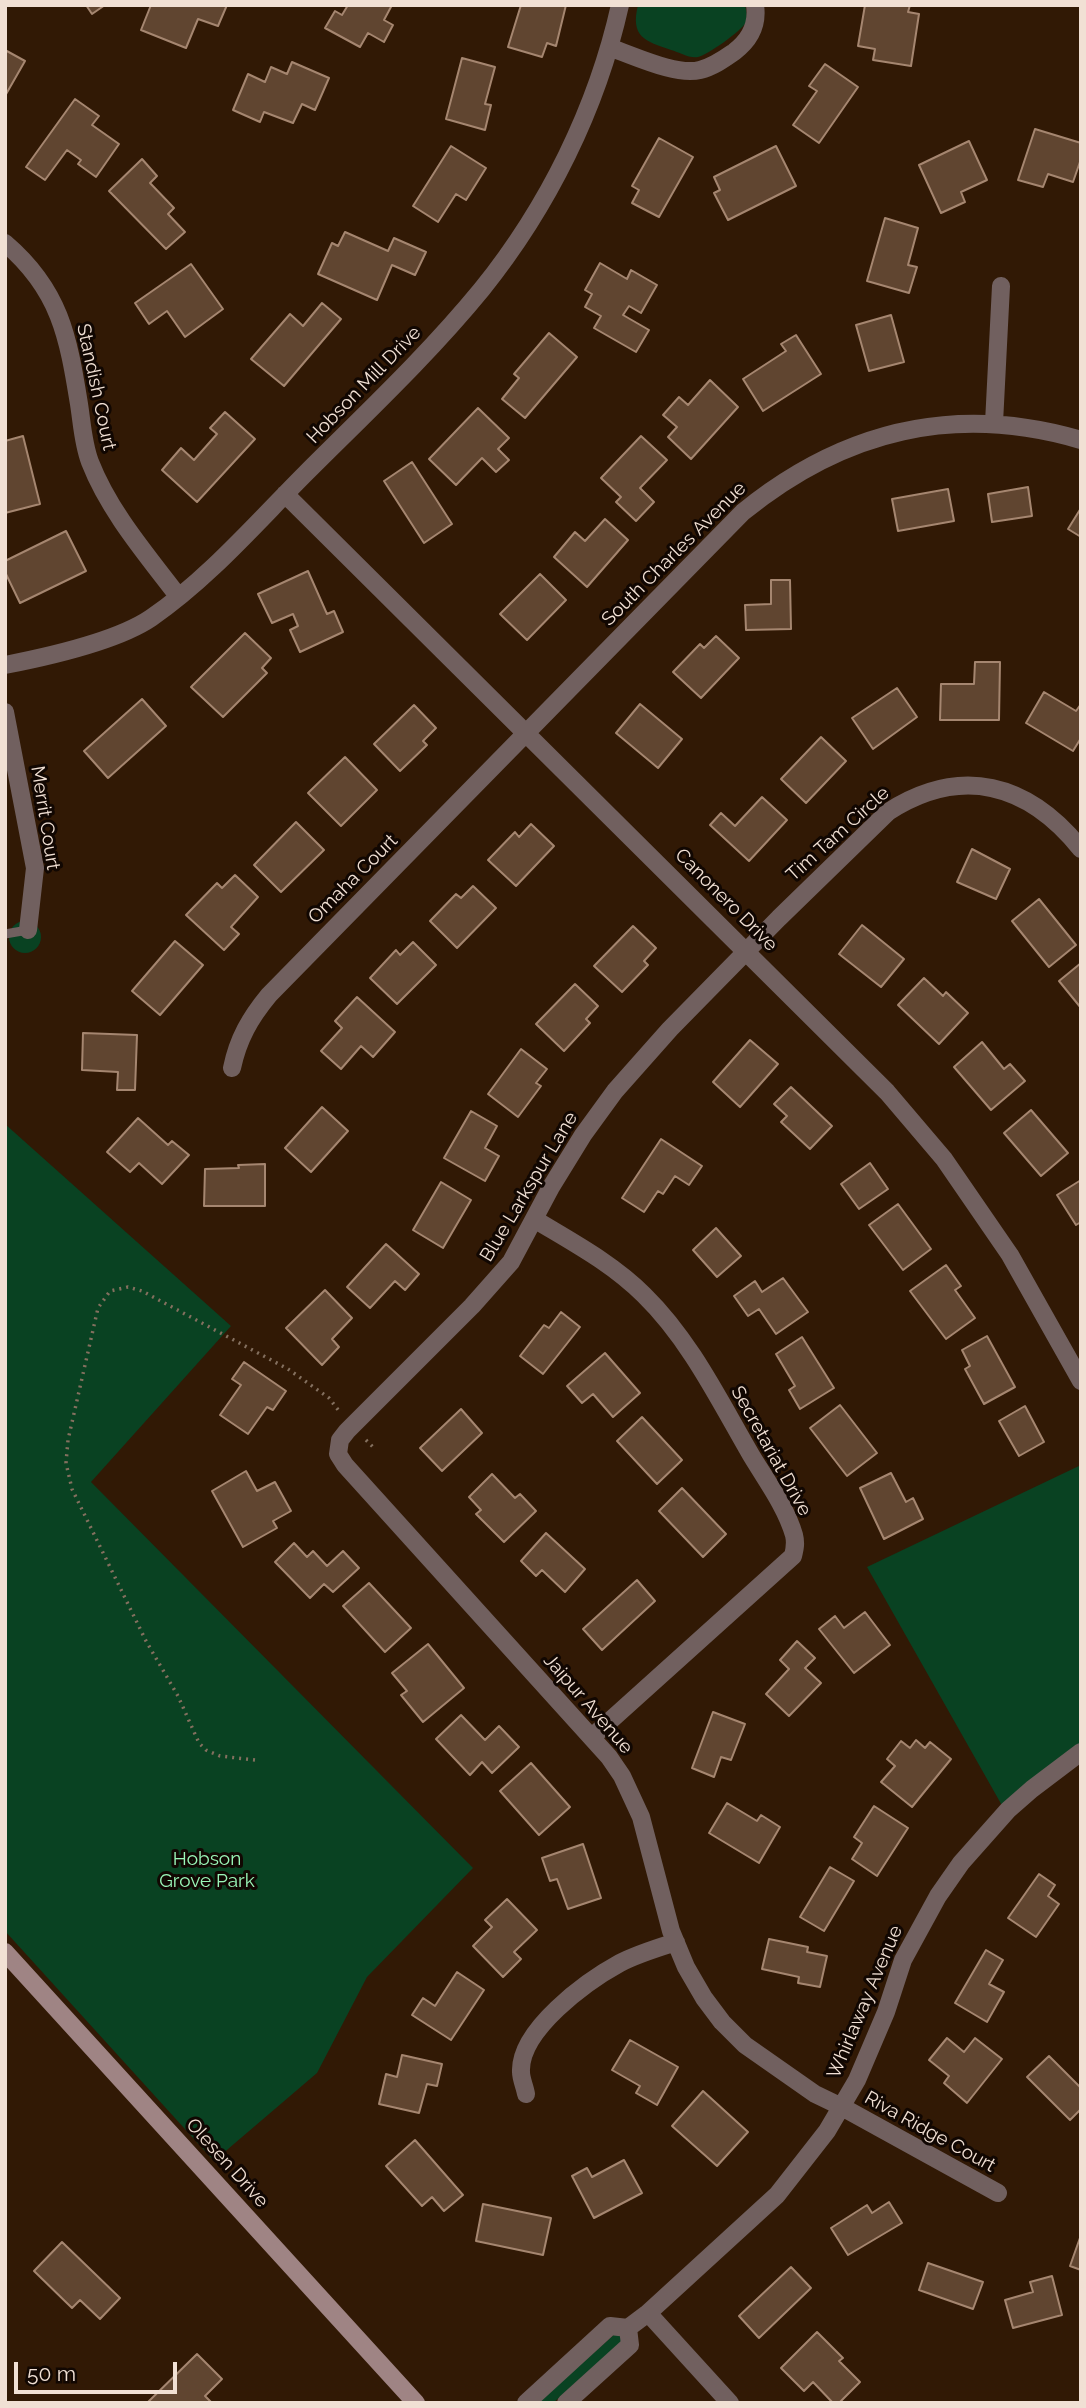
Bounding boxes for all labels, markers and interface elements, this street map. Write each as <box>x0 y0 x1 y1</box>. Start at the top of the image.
street label: Hobson Mill Drive <box>302 321 426 449</box>
street label: Standish Court <box>71 322 121 452</box>
street label: South Charles Avenue <box>597 477 751 631</box>
street label: Merrit Court <box>26 764 64 872</box>
street label: Tim Tam Circle <box>782 782 894 886</box>
street label: Omaha Court <box>304 830 402 928</box>
street label: Canonero Drive <box>670 844 782 956</box>
street label: Blue Larkspur Lane <box>475 1108 583 1266</box>
street label: Secretariat Drive <box>726 1382 816 1520</box>
street label: Jaipur Avenue <box>539 1649 637 1759</box>
park label: Hobson Grove Park <box>159 1848 255 1892</box>
street label: Whirlaway Avenue <box>822 1922 908 2082</box>
street label: Riva Ridge Court <box>861 2087 999 2177</box>
street label: Olesen Drive <box>181 2114 273 2212</box>
scale bar <box>18 2348 180 2392</box>
text: 50 m <box>27 2361 76 2386</box>

